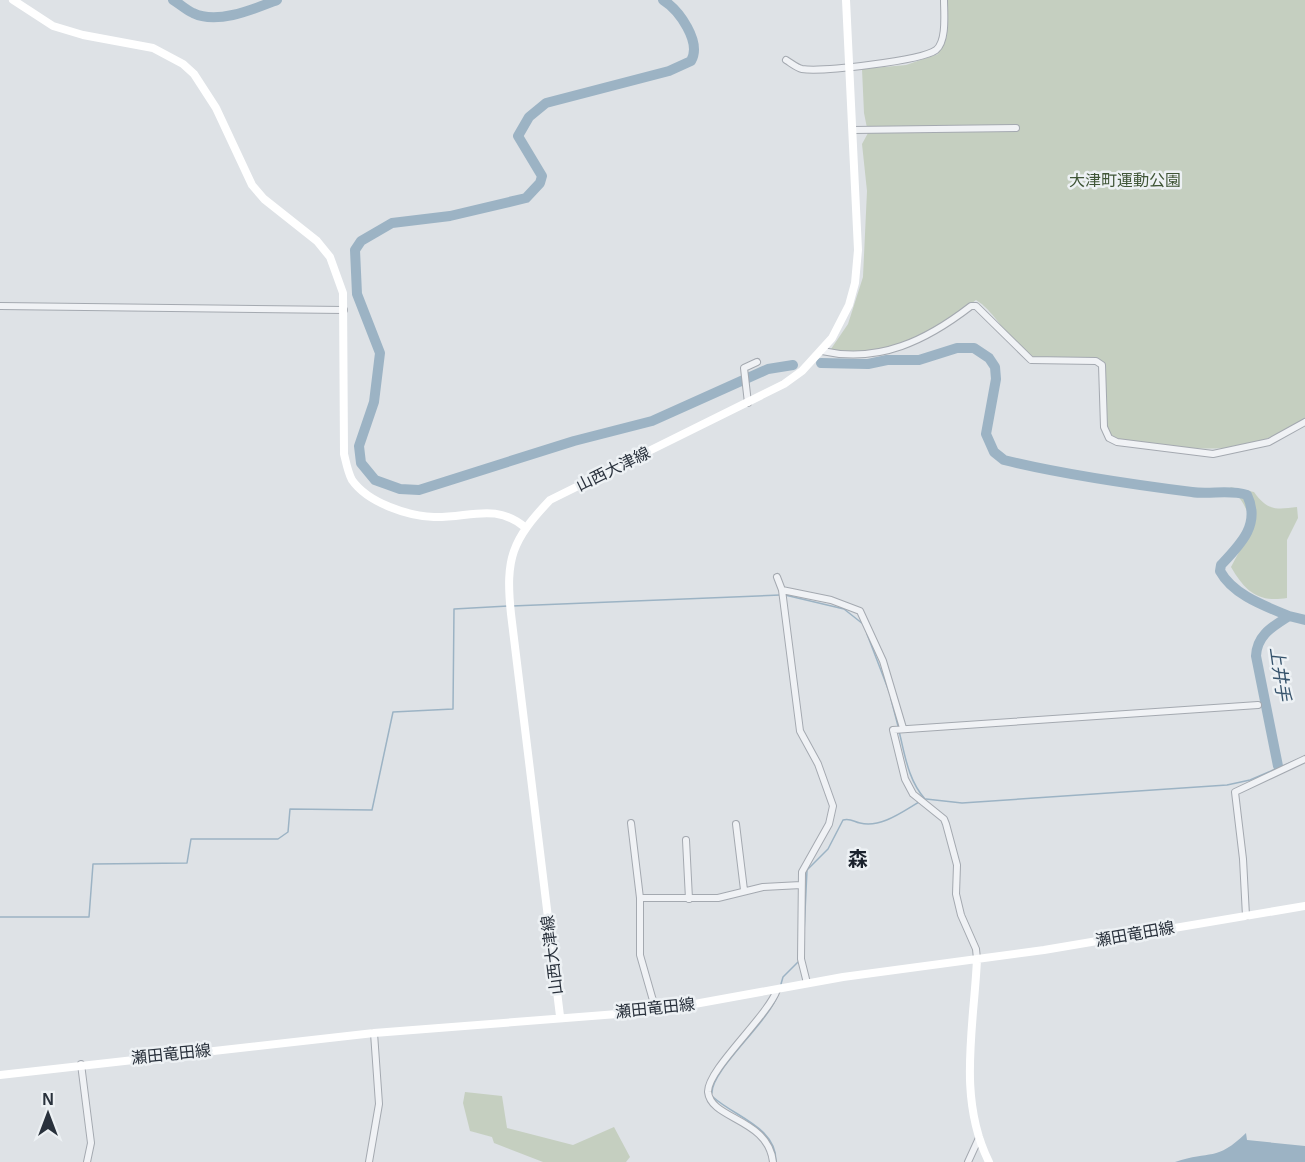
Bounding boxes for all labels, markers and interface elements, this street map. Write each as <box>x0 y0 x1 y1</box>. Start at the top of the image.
park label: 大津町運動公園 <box>1069 172 1181 189</box>
street label: 山西大津線 <box>573 444 653 494</box>
water label: 上井手 <box>1266 646 1294 703</box>
district label: 森 <box>848 848 868 870</box>
street label: 山西大津線 <box>539 914 565 996</box>
street label: 瀬田竜田線 <box>1094 919 1176 949</box>
street label: 瀬田竜田線 <box>614 995 696 1021</box>
street label: 瀬田竜田線 <box>130 1041 212 1067</box>
north arrow <box>18 1084 78 1144</box>
text: N <box>42 1091 54 1108</box>

